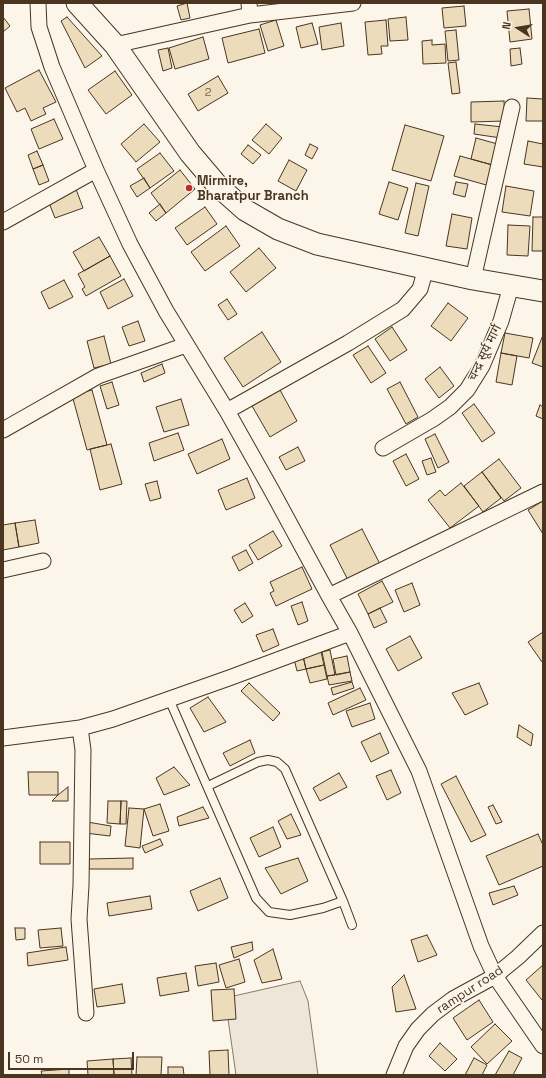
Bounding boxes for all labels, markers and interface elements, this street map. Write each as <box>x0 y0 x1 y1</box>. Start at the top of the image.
north arrow <box>498 8 538 48</box>
text: N <box>499 20 514 31</box>
house number: 2 <box>205 86 211 100</box>
place label: Mirmire, Bharatpur Branch <box>197 173 309 204</box>
marker: Mirmire, Bharatpur Branch <box>184 183 194 193</box>
street label: चन्द्र सूर्य मार्ग <box>465 322 505 384</box>
street label: rampur road <box>434 963 506 1017</box>
scale bar <box>10 1044 136 1070</box>
text: 50 m <box>15 1051 43 1067</box>

